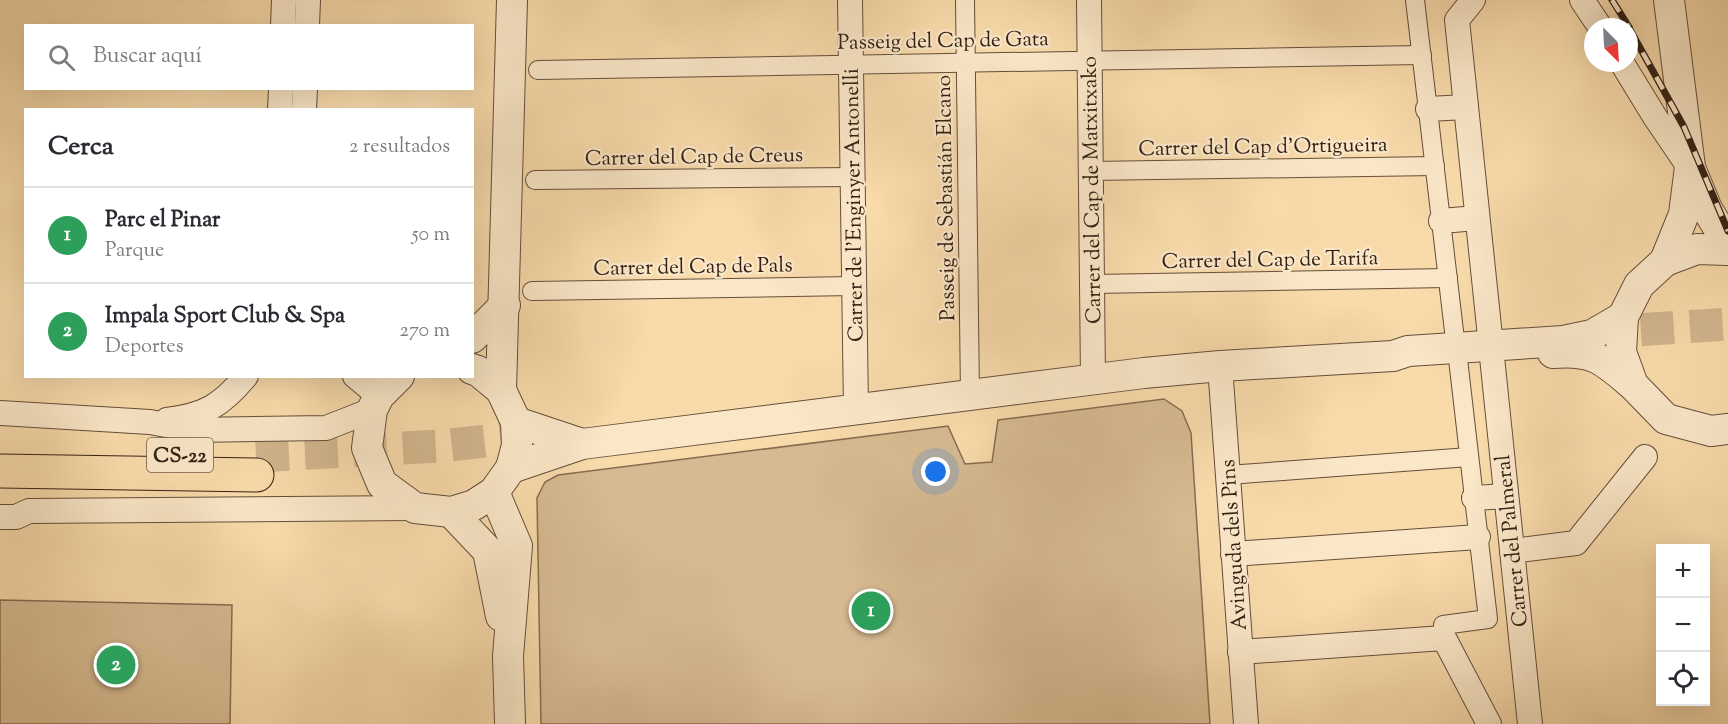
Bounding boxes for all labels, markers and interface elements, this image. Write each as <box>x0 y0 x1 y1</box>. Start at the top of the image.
north arrow <box>1584 18 1638 72</box>
search box <box>24 24 474 90</box>
street label: Passeig del Cap de Gata <box>837 25 1049 59</box>
icon: search <box>45 41 78 74</box>
text: Buscar aquí <box>93 41 202 73</box>
street label: Carrer del Cap de Matxitxako <box>1076 56 1110 324</box>
street label: Carrer de l'Enginyer Antonelli <box>838 68 872 342</box>
street label: Passeig de Sebastián Elcano <box>930 75 964 321</box>
text: Cerca <box>48 129 114 166</box>
street label: Carrer del Cap d'Ortigueira <box>1138 131 1388 165</box>
text: 2 resultados <box>349 133 450 162</box>
street label: Carrer del Cap de Creus <box>585 141 803 175</box>
text: Parc el Pinar <box>105 205 220 237</box>
text: 1 <box>64 221 71 250</box>
text: 50 m <box>412 221 450 250</box>
text: Parque <box>105 237 164 266</box>
street label: Carrer del Cap de Tarifa <box>1161 244 1379 278</box>
street label: Carrer del Cap de Pals <box>593 251 793 285</box>
text: Impala Sport Club & Spa <box>105 301 345 333</box>
text: 2 <box>63 317 72 346</box>
text: 270 m <box>400 317 450 346</box>
text: Deportes <box>105 333 184 362</box>
road number: CS-22 <box>147 438 213 472</box>
street label: Carrer del Palmeral <box>1489 453 1537 628</box>
your location <box>921 457 950 486</box>
street label: Avinguda dels Pins <box>1214 458 1256 631</box>
map controls <box>1656 544 1710 706</box>
button: + <box>1656 544 1710 598</box>
pin: 1 <box>852 588 890 634</box>
button: − <box>1656 598 1710 652</box>
pin: 2 <box>96 642 136 688</box>
button: locate <box>1656 652 1710 706</box>

